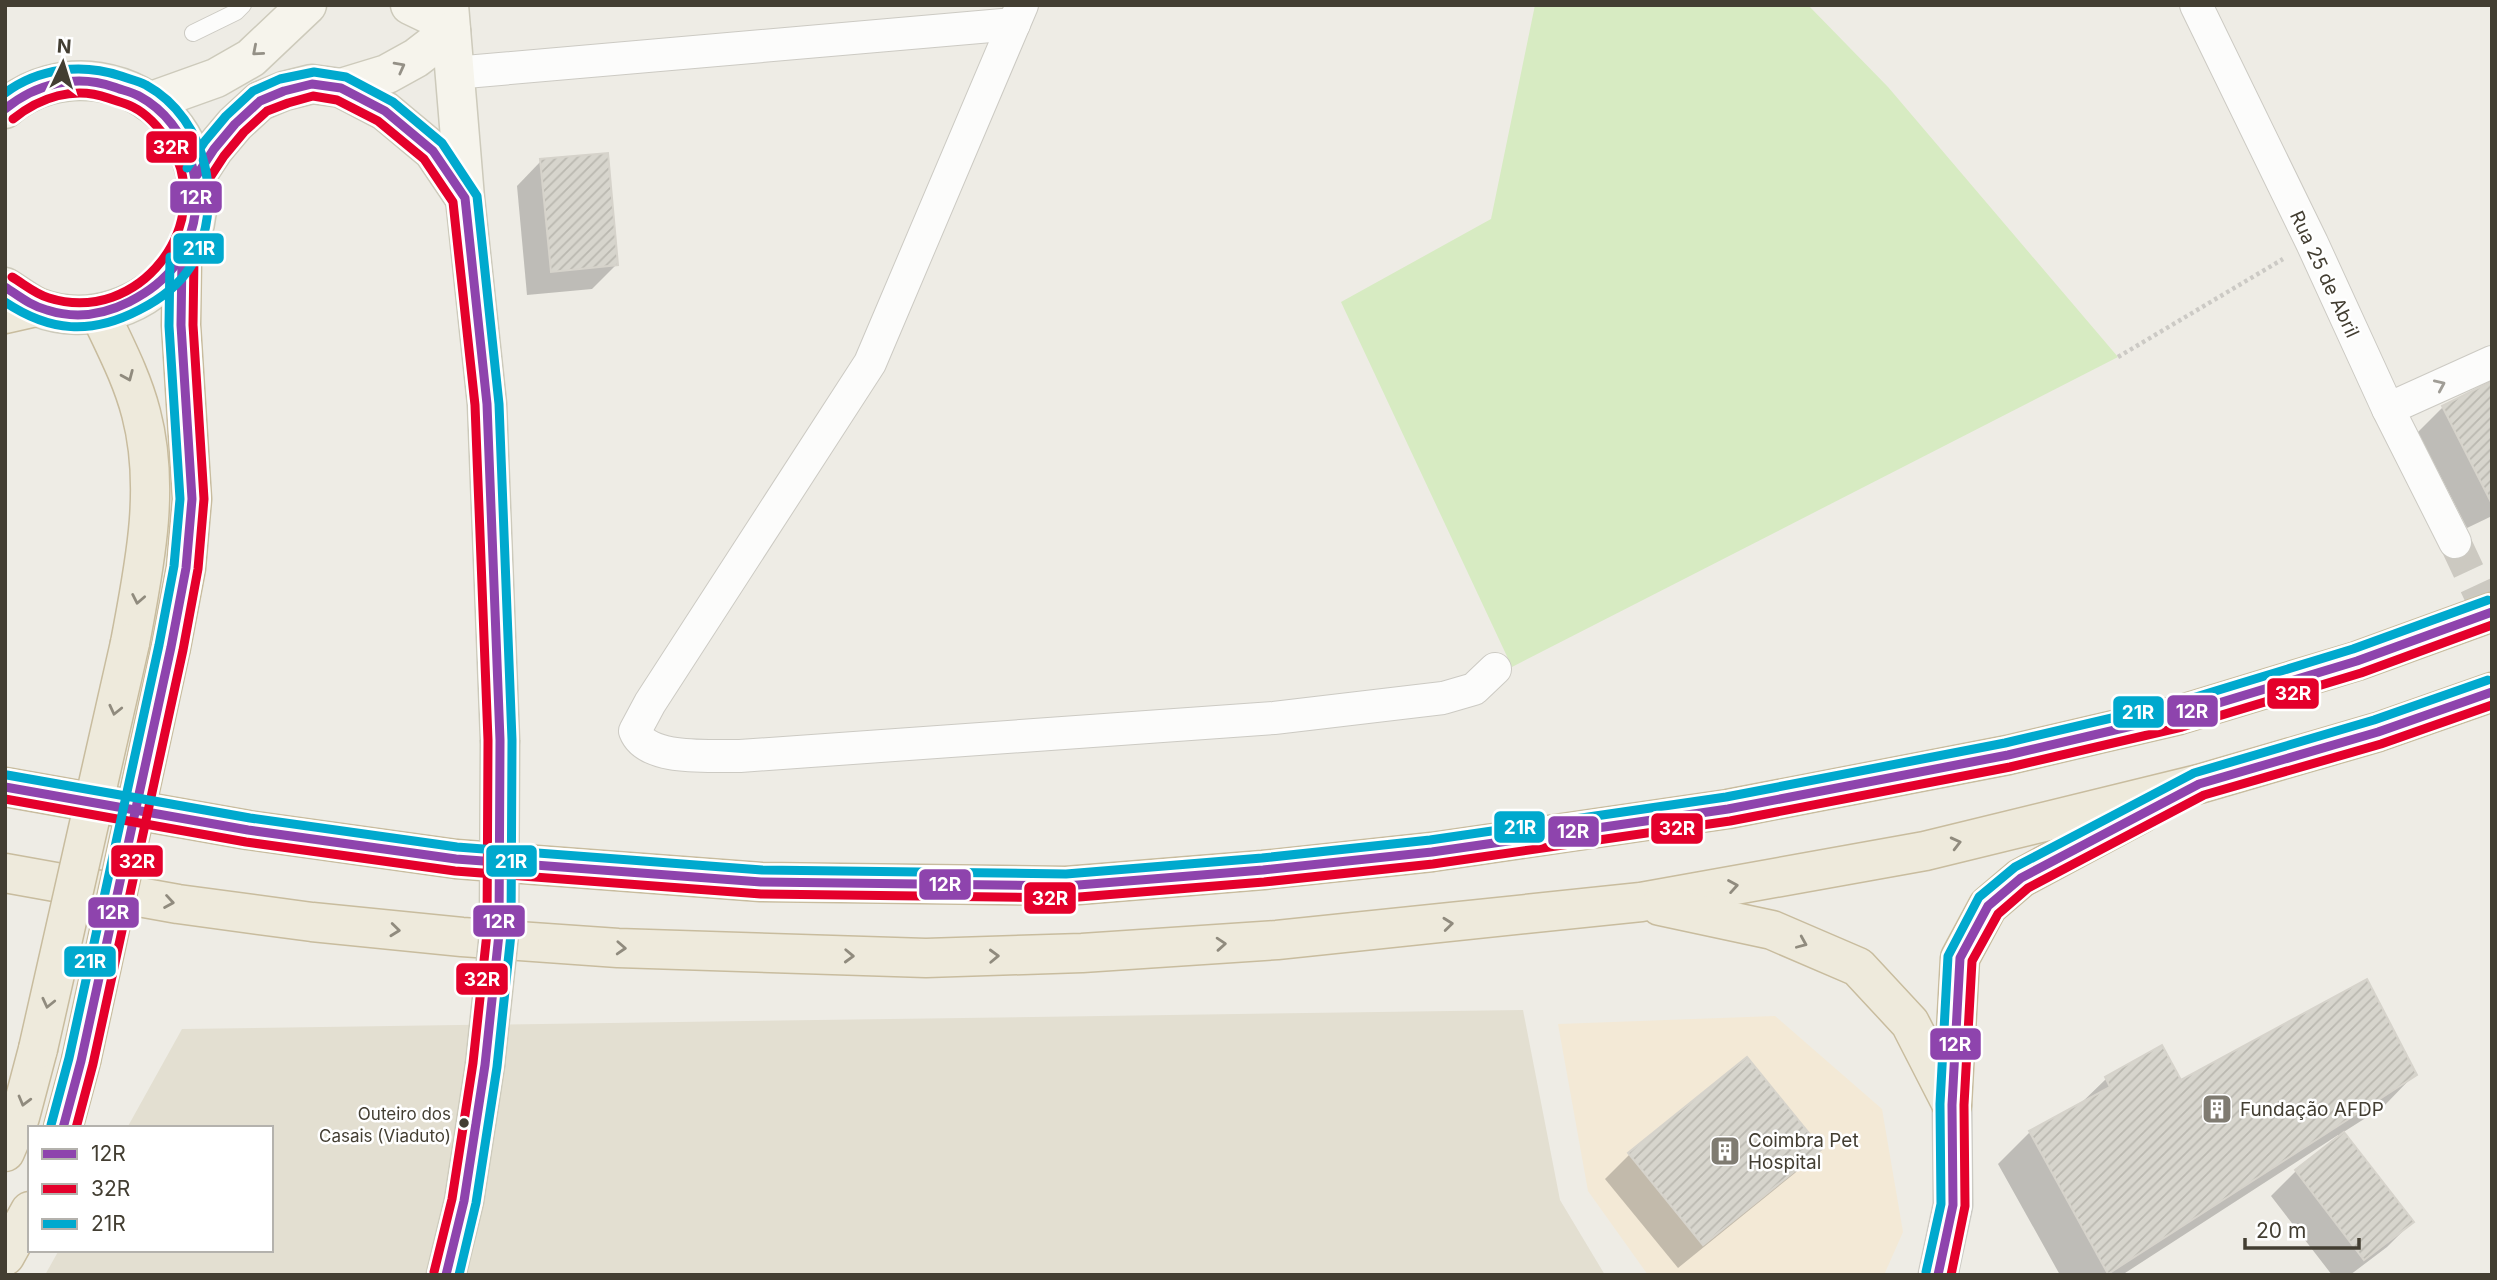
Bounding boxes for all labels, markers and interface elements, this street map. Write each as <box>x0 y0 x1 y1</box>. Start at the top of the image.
north arrow <box>28 28 98 98</box>
text: N <box>56 35 72 59</box>
one-way arrow <box>252 43 265 55</box>
one-way arrow <box>393 61 405 75</box>
line badge: 32R <box>145 130 198 164</box>
text: 32R <box>153 136 190 159</box>
line badge: 12R <box>169 180 223 214</box>
text: 12R <box>180 186 213 209</box>
street label: Rua 25 de Abril <box>2285 207 2364 341</box>
line badge: 21R <box>172 232 225 265</box>
text: 21R <box>183 237 216 260</box>
one-way arrow <box>120 368 134 381</box>
one-way arrow <box>2433 379 2445 393</box>
one-way arrow <box>132 593 147 605</box>
line badge: 32R <box>2266 677 2320 710</box>
text: 32R <box>2275 682 2312 705</box>
line badge: 12R <box>2166 694 2219 728</box>
line badge: 21R <box>2112 695 2165 729</box>
text: 12R <box>2176 700 2209 723</box>
text: 21R <box>2122 701 2155 724</box>
one-way arrow <box>109 704 123 716</box>
line badge: 21R <box>1493 810 1546 844</box>
line badge: 32R <box>1650 812 1704 845</box>
line badge: 12R <box>1547 815 1600 848</box>
text: 21R <box>1504 816 1537 839</box>
text: 32R <box>1659 817 1696 840</box>
text: 12R <box>1557 820 1590 843</box>
one-way arrow <box>1950 837 1962 852</box>
line badge: 32R <box>110 844 164 878</box>
line badge: 21R <box>485 844 538 878</box>
text: 32R <box>119 850 156 873</box>
text: 21R <box>495 850 528 873</box>
line badge: 12R <box>918 868 972 901</box>
text: 12R <box>929 873 962 896</box>
one-way arrow <box>1727 879 1739 894</box>
line badge: 32R <box>1023 881 1077 915</box>
text: 32R <box>1032 887 1069 910</box>
one-way arrow <box>163 894 175 909</box>
line badge: 12R <box>87 896 140 929</box>
text: 12R <box>97 901 130 924</box>
line badge: 12R <box>472 904 526 938</box>
text: 12R <box>483 910 516 933</box>
one-way arrow <box>1442 916 1453 931</box>
one-way arrow <box>389 922 400 937</box>
one-way arrow <box>1795 935 1807 949</box>
one-way arrow <box>1216 937 1227 952</box>
one-way arrow <box>616 940 627 955</box>
line badge: 21R <box>63 945 117 978</box>
one-way arrow <box>843 948 854 963</box>
one-way arrow <box>989 949 1000 964</box>
text: 21R <box>74 950 107 973</box>
line badge: 32R <box>455 962 509 996</box>
text: 32R <box>464 968 501 991</box>
one-way arrow <box>42 997 57 1009</box>
line badge: 12R <box>1929 1027 1982 1061</box>
text: 12R <box>1939 1033 1972 1056</box>
building icon: Fundação AFDP <box>2200 1092 2234 1126</box>
one-way arrow <box>18 1095 33 1107</box>
place label: Fundação AFDP <box>2240 1098 2384 1121</box>
place label: Outeiro dos Casais (Viaduto) <box>319 1104 451 1146</box>
marker: Outeiro dos Casais (Viaduto) <box>457 1116 471 1130</box>
legend <box>28 1126 273 1252</box>
place label: Coimbra Pet Hospital <box>1748 1129 1859 1174</box>
building icon: Coimbra Pet Hospital <box>1708 1134 1742 1168</box>
text: 12R <box>91 1141 126 1166</box>
text: 32R <box>91 1176 130 1201</box>
scale bar <box>2245 1206 2359 1250</box>
text: 21R <box>91 1211 126 1236</box>
text: 20 m <box>2256 1218 2306 1243</box>

